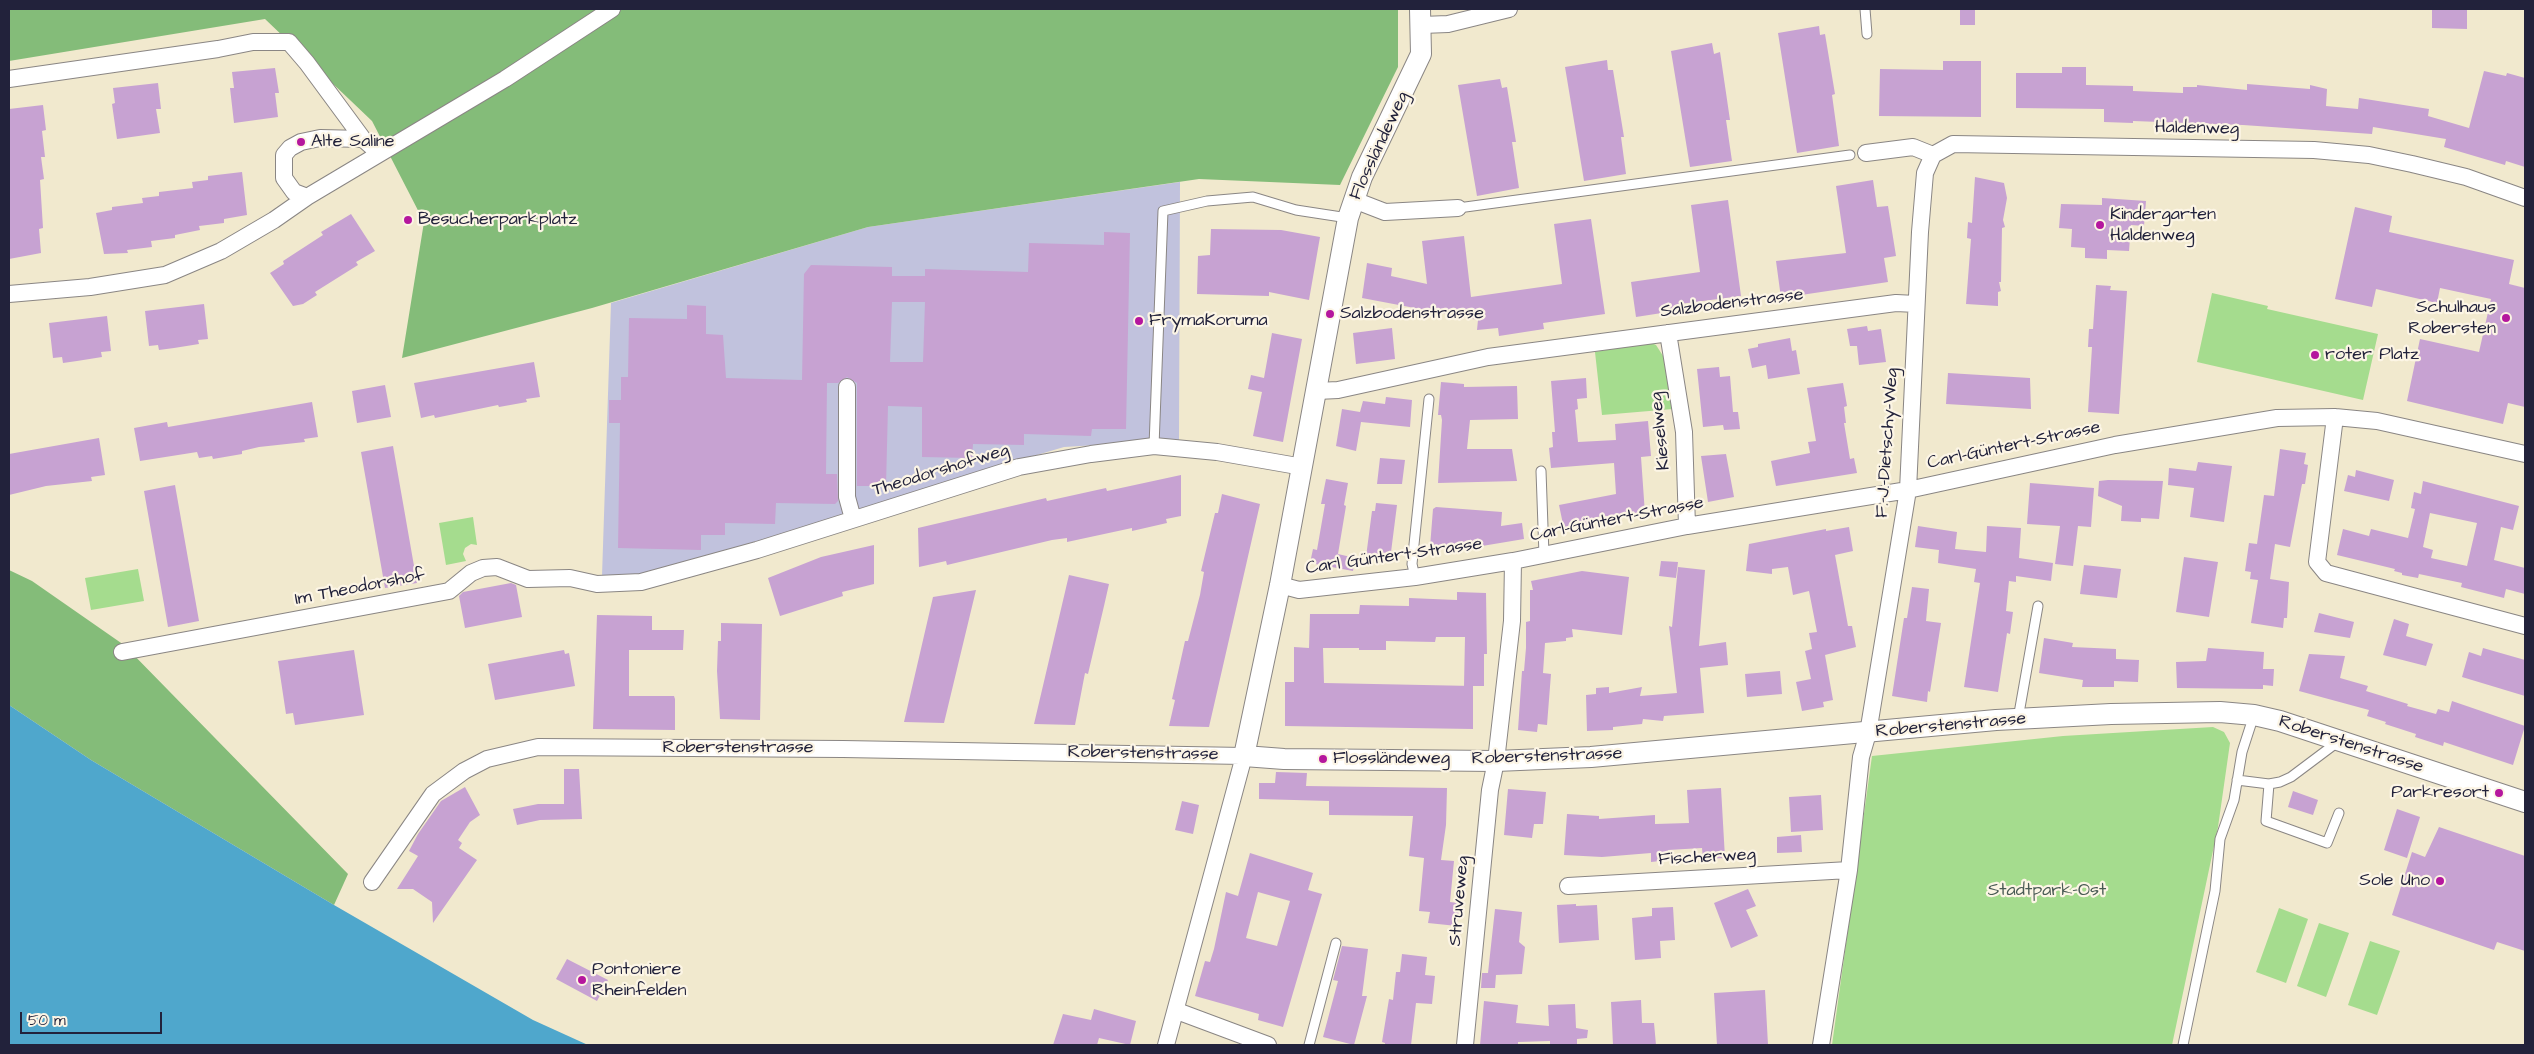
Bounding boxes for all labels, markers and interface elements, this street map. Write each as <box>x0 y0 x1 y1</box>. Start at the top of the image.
street label: Flossländeweg <box>1345 88 1415 204</box>
street label: Haldenweg <box>2155 117 2239 141</box>
place label: Alte Saline <box>311 131 395 153</box>
marker: Alte Saline <box>295 136 307 148</box>
place label: Kindergarten Haldenweg <box>2110 204 2216 246</box>
place label: Besucherparkplatz <box>418 209 577 231</box>
marker: Besucherparkplatz <box>402 214 414 226</box>
marker: Kindergarten Haldenweg <box>2094 219 2106 231</box>
street label: Salzbodenstrasse <box>1659 285 1805 323</box>
place label: Schulhaus Robersten <box>2408 297 2496 340</box>
place label: Salzbodenstrasse <box>1340 303 1484 325</box>
marker: Salzbodenstrasse <box>1324 308 1336 320</box>
place label: FrymaKoruma <box>1149 310 1268 332</box>
marker: Schulhaus Robersten <box>2500 312 2512 324</box>
marker: FrymaKoruma <box>1133 315 1145 327</box>
place label: roter Platz <box>2325 344 2419 366</box>
marker: roter Platz <box>2309 349 2321 361</box>
street label: F.-J.-Dietschy-Weg <box>1872 367 1904 519</box>
street label: Kieselweg <box>1646 391 1676 471</box>
street label: Carl-Güntert-Strasse <box>1925 417 2103 475</box>
street label: Theodorshofweg <box>870 440 1012 502</box>
street label: Carl-Güntert-Strasse <box>1528 493 1706 547</box>
street label: Carl Güntert-Strasse <box>1304 534 1484 580</box>
street label: Im Theodorshof <box>293 565 427 611</box>
street label: Roberstenstrasse <box>1875 709 2027 743</box>
street label: Roberstenstrasse <box>2276 711 2426 779</box>
street label: Roberstenstrasse <box>663 737 813 759</box>
street label: Roberstenstrasse <box>1067 742 1219 766</box>
street label: Roberstenstrasse <box>1471 744 1623 770</box>
place label: Flossländeweg <box>1333 748 1450 770</box>
marker: Flossländeweg <box>1317 753 1329 765</box>
place label: Parkresort <box>2391 782 2489 804</box>
marker: Parkresort <box>2493 787 2505 799</box>
street label: Fischerweg <box>1658 845 1756 871</box>
street label: Struveweg <box>1445 855 1475 947</box>
place label: Sole Uno <box>2359 870 2430 892</box>
marker: Sole Uno <box>2434 875 2446 887</box>
park label: Stadtpark-Ost <box>1988 880 2106 902</box>
place label: Pontoniere Rheinfelden <box>592 959 686 1002</box>
marker: Pontoniere Rheinfelden <box>576 974 588 986</box>
scale bar <box>22 1002 165 1034</box>
text: 50 m <box>28 1010 66 1031</box>

